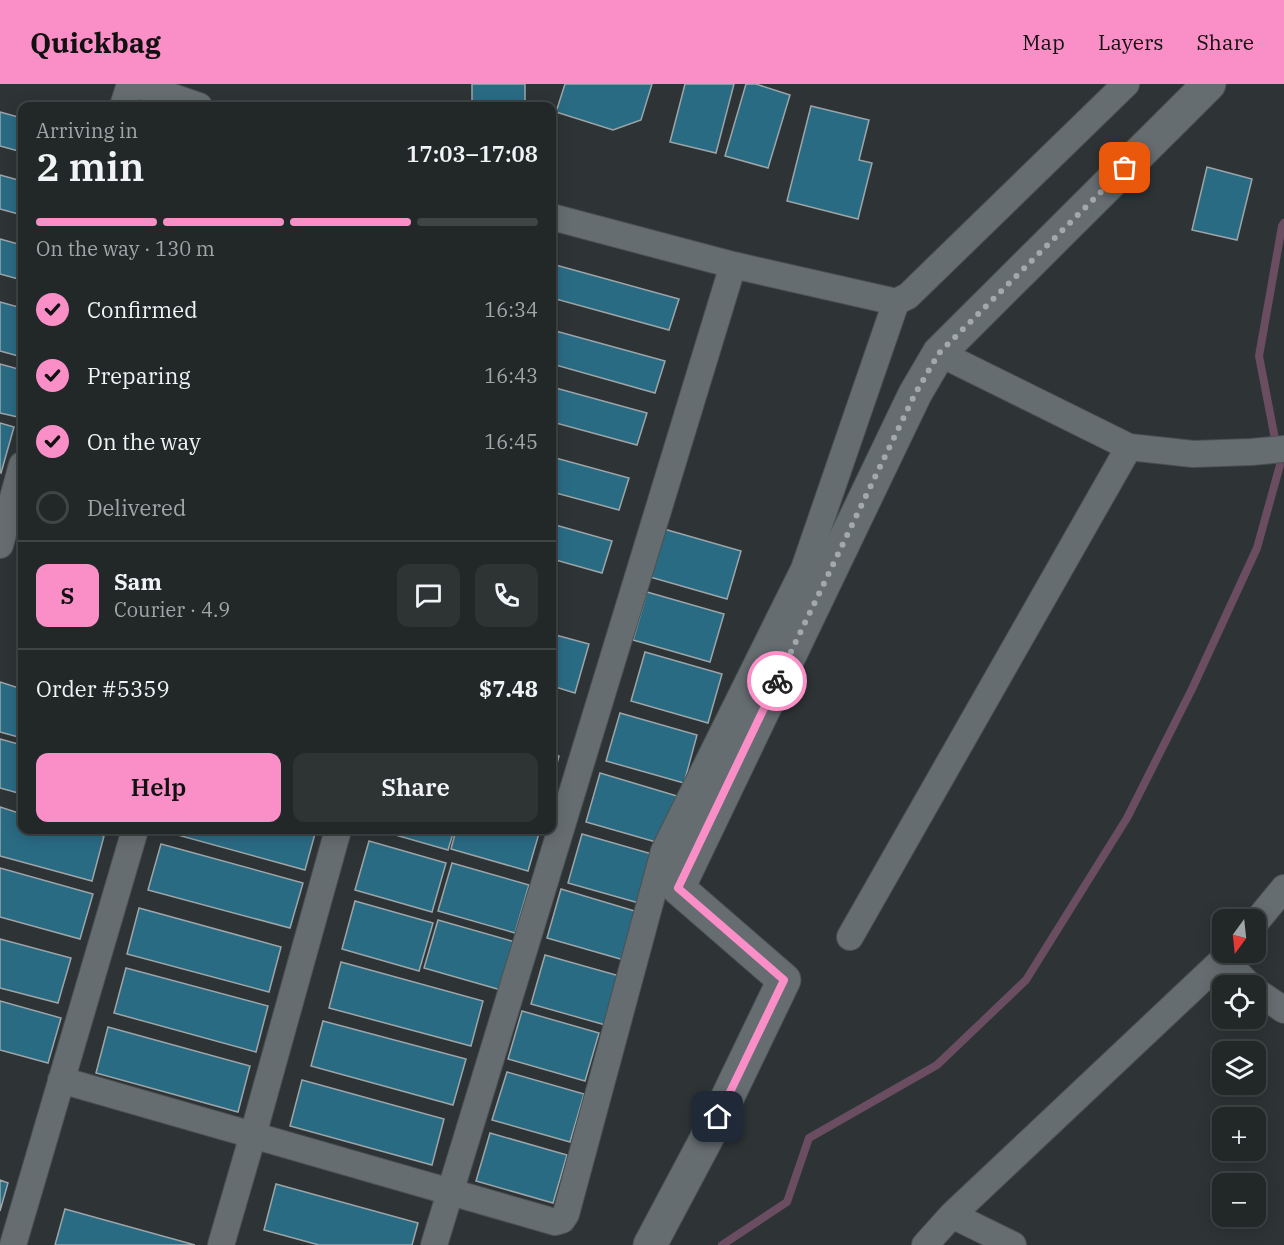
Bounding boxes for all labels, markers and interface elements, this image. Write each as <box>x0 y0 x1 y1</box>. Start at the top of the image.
text: Quickbag <box>30 24 161 61</box>
text: Map <box>1022 28 1065 56</box>
text: Layers <box>1098 28 1164 56</box>
text: Share <box>1197 28 1254 56</box>
text: Arriving in <box>36 117 138 144</box>
text: 17:03–17:08 <box>406 139 538 168</box>
text: 2 min <box>36 141 144 192</box>
pin <box>1099 142 1150 193</box>
icon: bag <box>1108 151 1141 184</box>
text: On the way · 130 m <box>36 235 215 262</box>
icon: check <box>36 293 69 326</box>
text: Confirmed <box>87 295 198 324</box>
text: 16:34 <box>484 296 538 323</box>
icon: check <box>36 359 69 392</box>
text: Preparing <box>87 361 191 390</box>
text: 16:43 <box>484 362 538 389</box>
icon: check <box>36 425 69 458</box>
text: On the way <box>87 427 201 456</box>
text: 16:45 <box>484 428 538 455</box>
text: Delivered <box>87 493 186 522</box>
button: chat <box>397 564 460 627</box>
button: phone <box>475 564 538 627</box>
text: Sam <box>114 567 162 596</box>
text: S <box>61 581 74 610</box>
text: Courier · 4.9 <box>114 596 230 623</box>
courier <box>747 651 807 711</box>
icon: bike <box>761 665 794 698</box>
text: Order #5359 <box>36 674 170 703</box>
text: $7.48 <box>479 674 538 703</box>
button: Help <box>36 753 281 822</box>
button: Share <box>293 753 538 822</box>
north arrow <box>1212 909 1266 963</box>
map controls <box>1212 909 1266 1227</box>
button: locate <box>1212 975 1266 1029</box>
button: layers <box>1212 1041 1266 1095</box>
pin <box>692 1091 743 1142</box>
icon: home <box>701 1100 734 1133</box>
button: + <box>1212 1107 1266 1161</box>
button: − <box>1212 1173 1266 1227</box>

